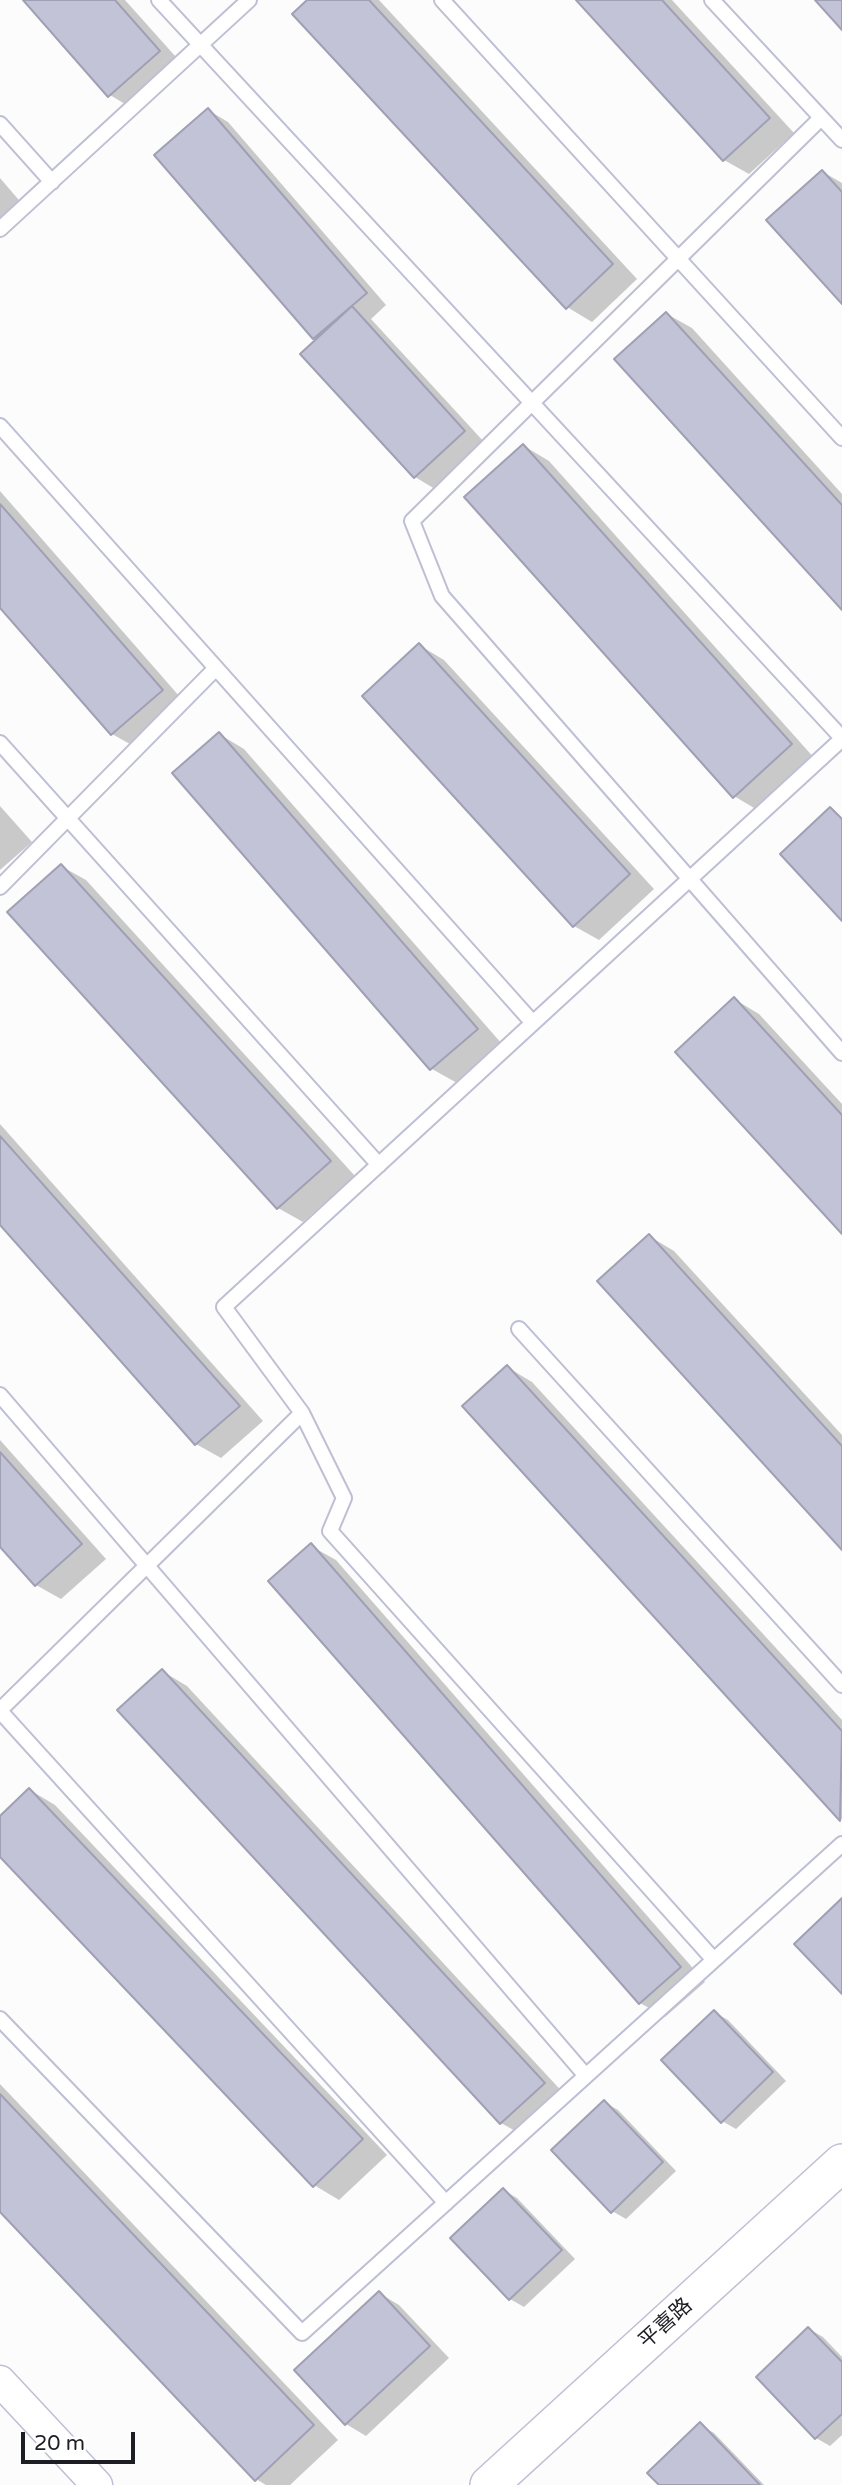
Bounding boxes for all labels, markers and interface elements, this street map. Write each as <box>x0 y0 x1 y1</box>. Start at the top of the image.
street label: 平喜路 <box>634 2294 698 2354</box>
scale bar <box>24 2418 138 2462</box>
text: 20 m <box>34 2431 85 2456</box>

